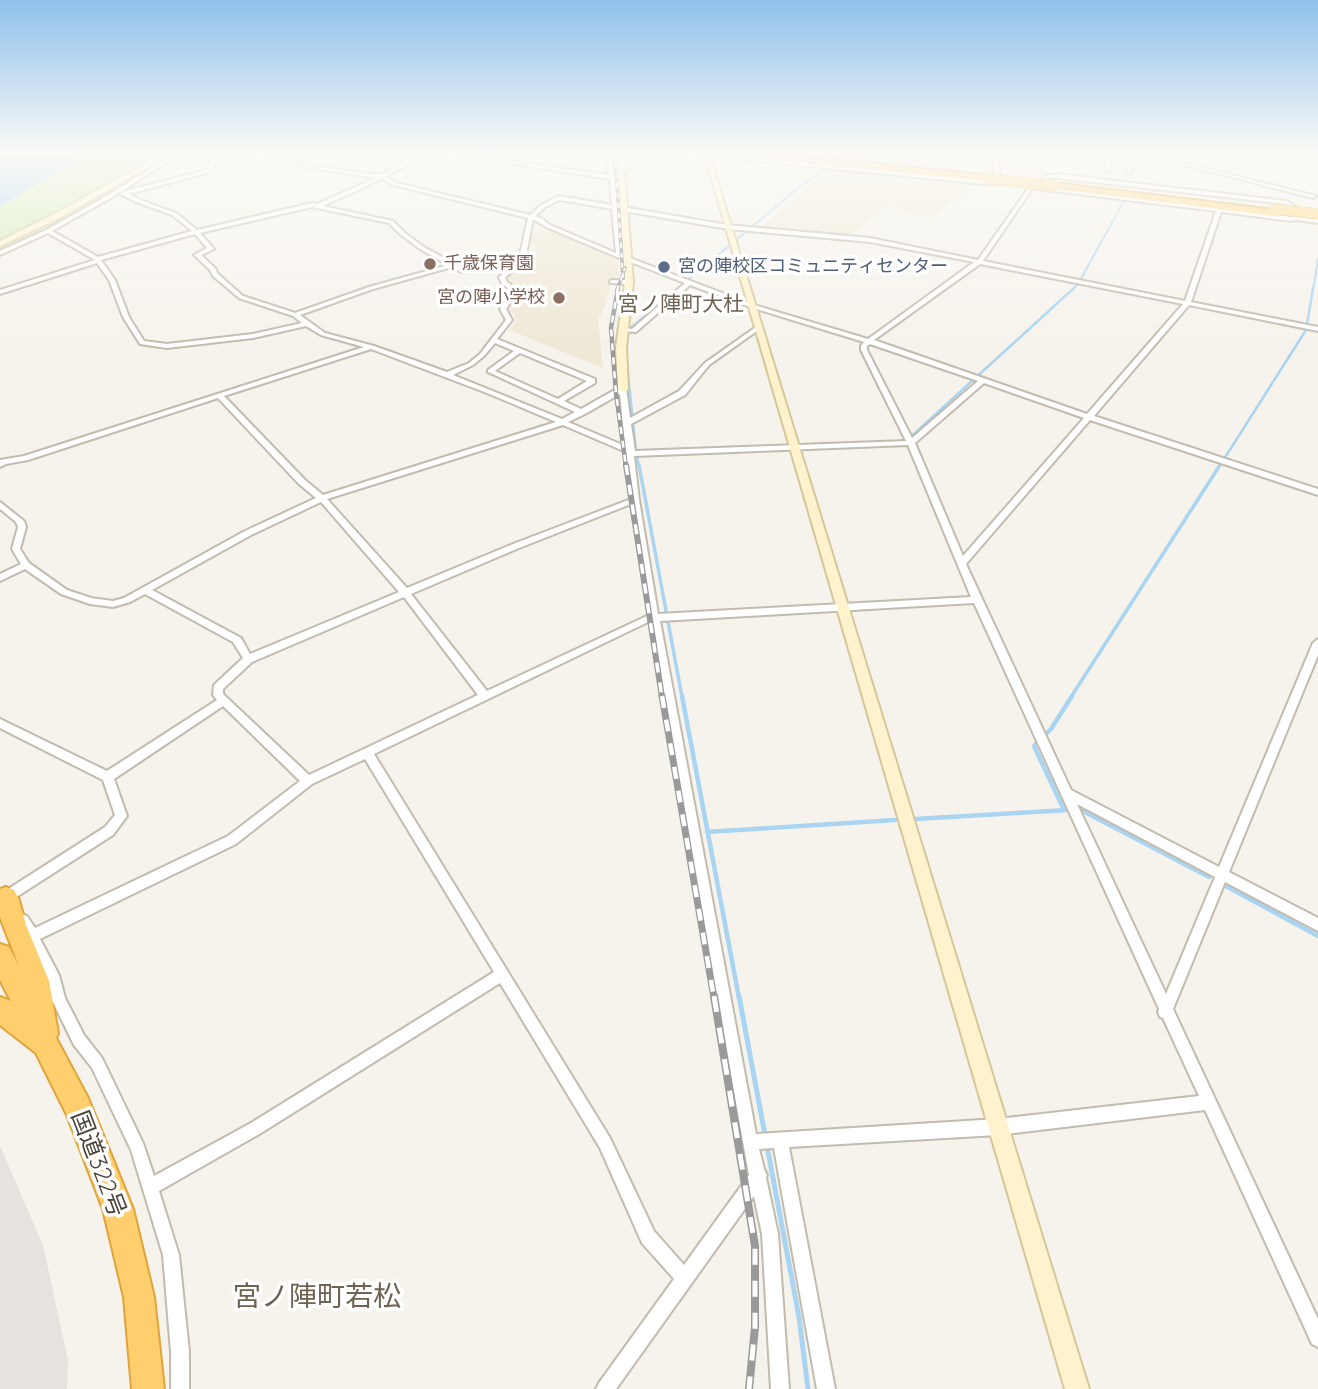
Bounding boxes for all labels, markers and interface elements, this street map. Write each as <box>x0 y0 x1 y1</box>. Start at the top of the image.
place label: 千歳保育園 <box>444 253 534 275</box>
marker: 千歳保育園 <box>422 256 438 272</box>
place label: 宮の陣校区コミュニティセンター <box>678 256 948 278</box>
marker: 宮の陣校区コミュニティセンター <box>656 259 672 275</box>
place label: 宮の陣小学校 <box>437 287 545 309</box>
marker: 宮の陣小学校 <box>551 290 567 306</box>
district label: 宮ノ陣町大杜 <box>618 292 744 318</box>
street label: 国道322号 <box>65 1107 131 1221</box>
district label: 宮ノ陣町若松 <box>233 1281 401 1315</box>

